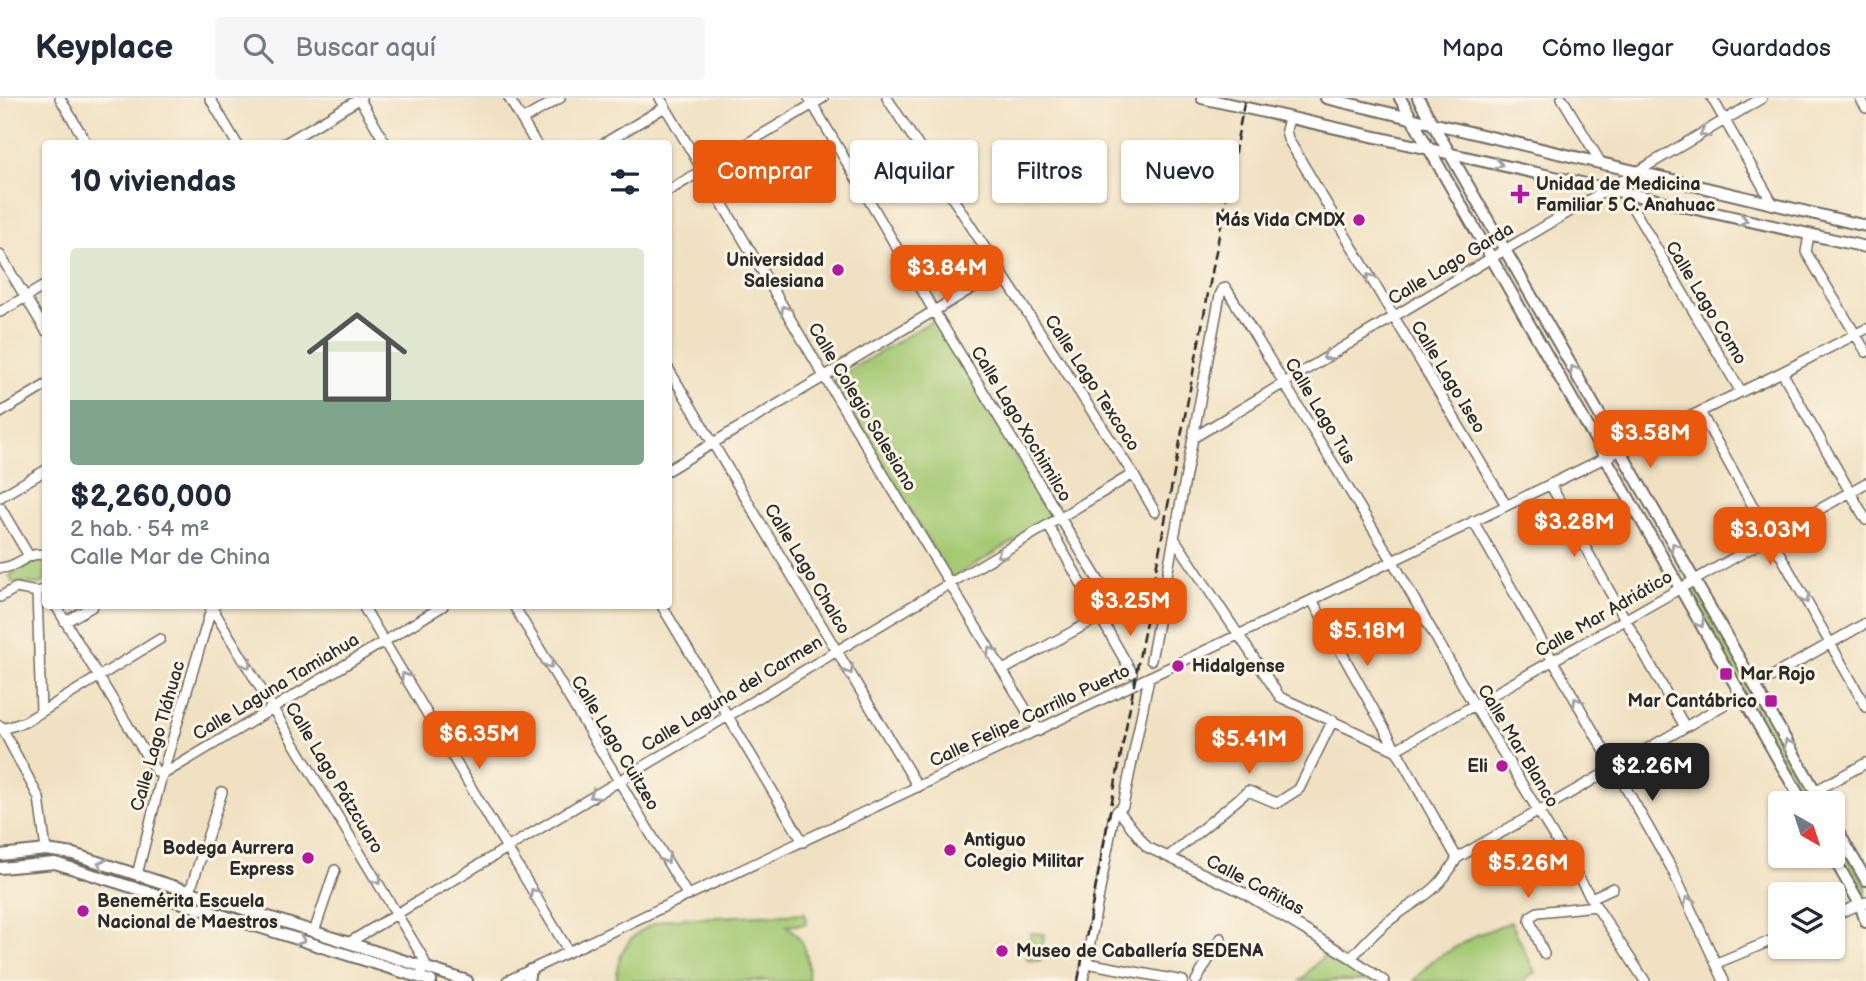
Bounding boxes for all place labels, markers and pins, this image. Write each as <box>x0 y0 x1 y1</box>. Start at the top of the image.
place label: Unidad de Medicina Familiar 5 C. Anahuac <box>1536 174 1716 216</box>
marker: Unidad de Medicina Familiar 5 C. Anahuac <box>1510 184 1530 204</box>
place label: Más Vida CMDX <box>1215 210 1345 231</box>
marker: Más Vida CMDX <box>1351 212 1367 228</box>
pin: $3.84M <box>890 246 1004 305</box>
place label: Universidad Salesiana <box>726 250 824 292</box>
marker: Universidad Salesiana <box>830 262 846 278</box>
pin: $3.58M <box>1593 410 1707 470</box>
pin: $3.28M <box>1517 500 1631 559</box>
pin: $3.03M <box>1713 508 1827 567</box>
pin: $3.25M <box>1073 578 1187 638</box>
pin: $5.18M <box>1310 608 1424 668</box>
place label: Hidalgense <box>1192 656 1285 677</box>
marker: Hidalgense <box>1170 658 1186 674</box>
place label: Mar Rojo <box>1740 664 1815 685</box>
marker: Mar Rojo <box>1718 666 1734 682</box>
place label: Mar Cantábrico <box>1628 691 1757 712</box>
marker: Mar Cantábrico <box>1763 693 1779 709</box>
pin: $6.35M <box>422 712 536 771</box>
pin: $5.41M <box>1192 716 1306 776</box>
pin: $2.26M <box>1595 744 1709 803</box>
place label: Eli <box>1467 756 1488 777</box>
marker: Eli <box>1494 758 1510 774</box>
place label: Antiguo Colegio Militar <box>963 830 1085 872</box>
place label: Bodega Aurrera Express <box>163 838 294 880</box>
pin: $5.26M <box>1471 840 1585 900</box>
marker: Antiguo Colegio Militar <box>942 842 958 858</box>
marker: Bodega Aurrera Express <box>300 850 316 866</box>
place label: Benemérita Escuela Nacional de Maestros <box>97 891 278 933</box>
marker: Benemérita Escuela Nacional de Maestros <box>75 903 91 919</box>
place label: Museo de Caballería SEDENA <box>1016 941 1264 962</box>
marker: Museo de Caballería SEDENA <box>994 943 1010 959</box>

